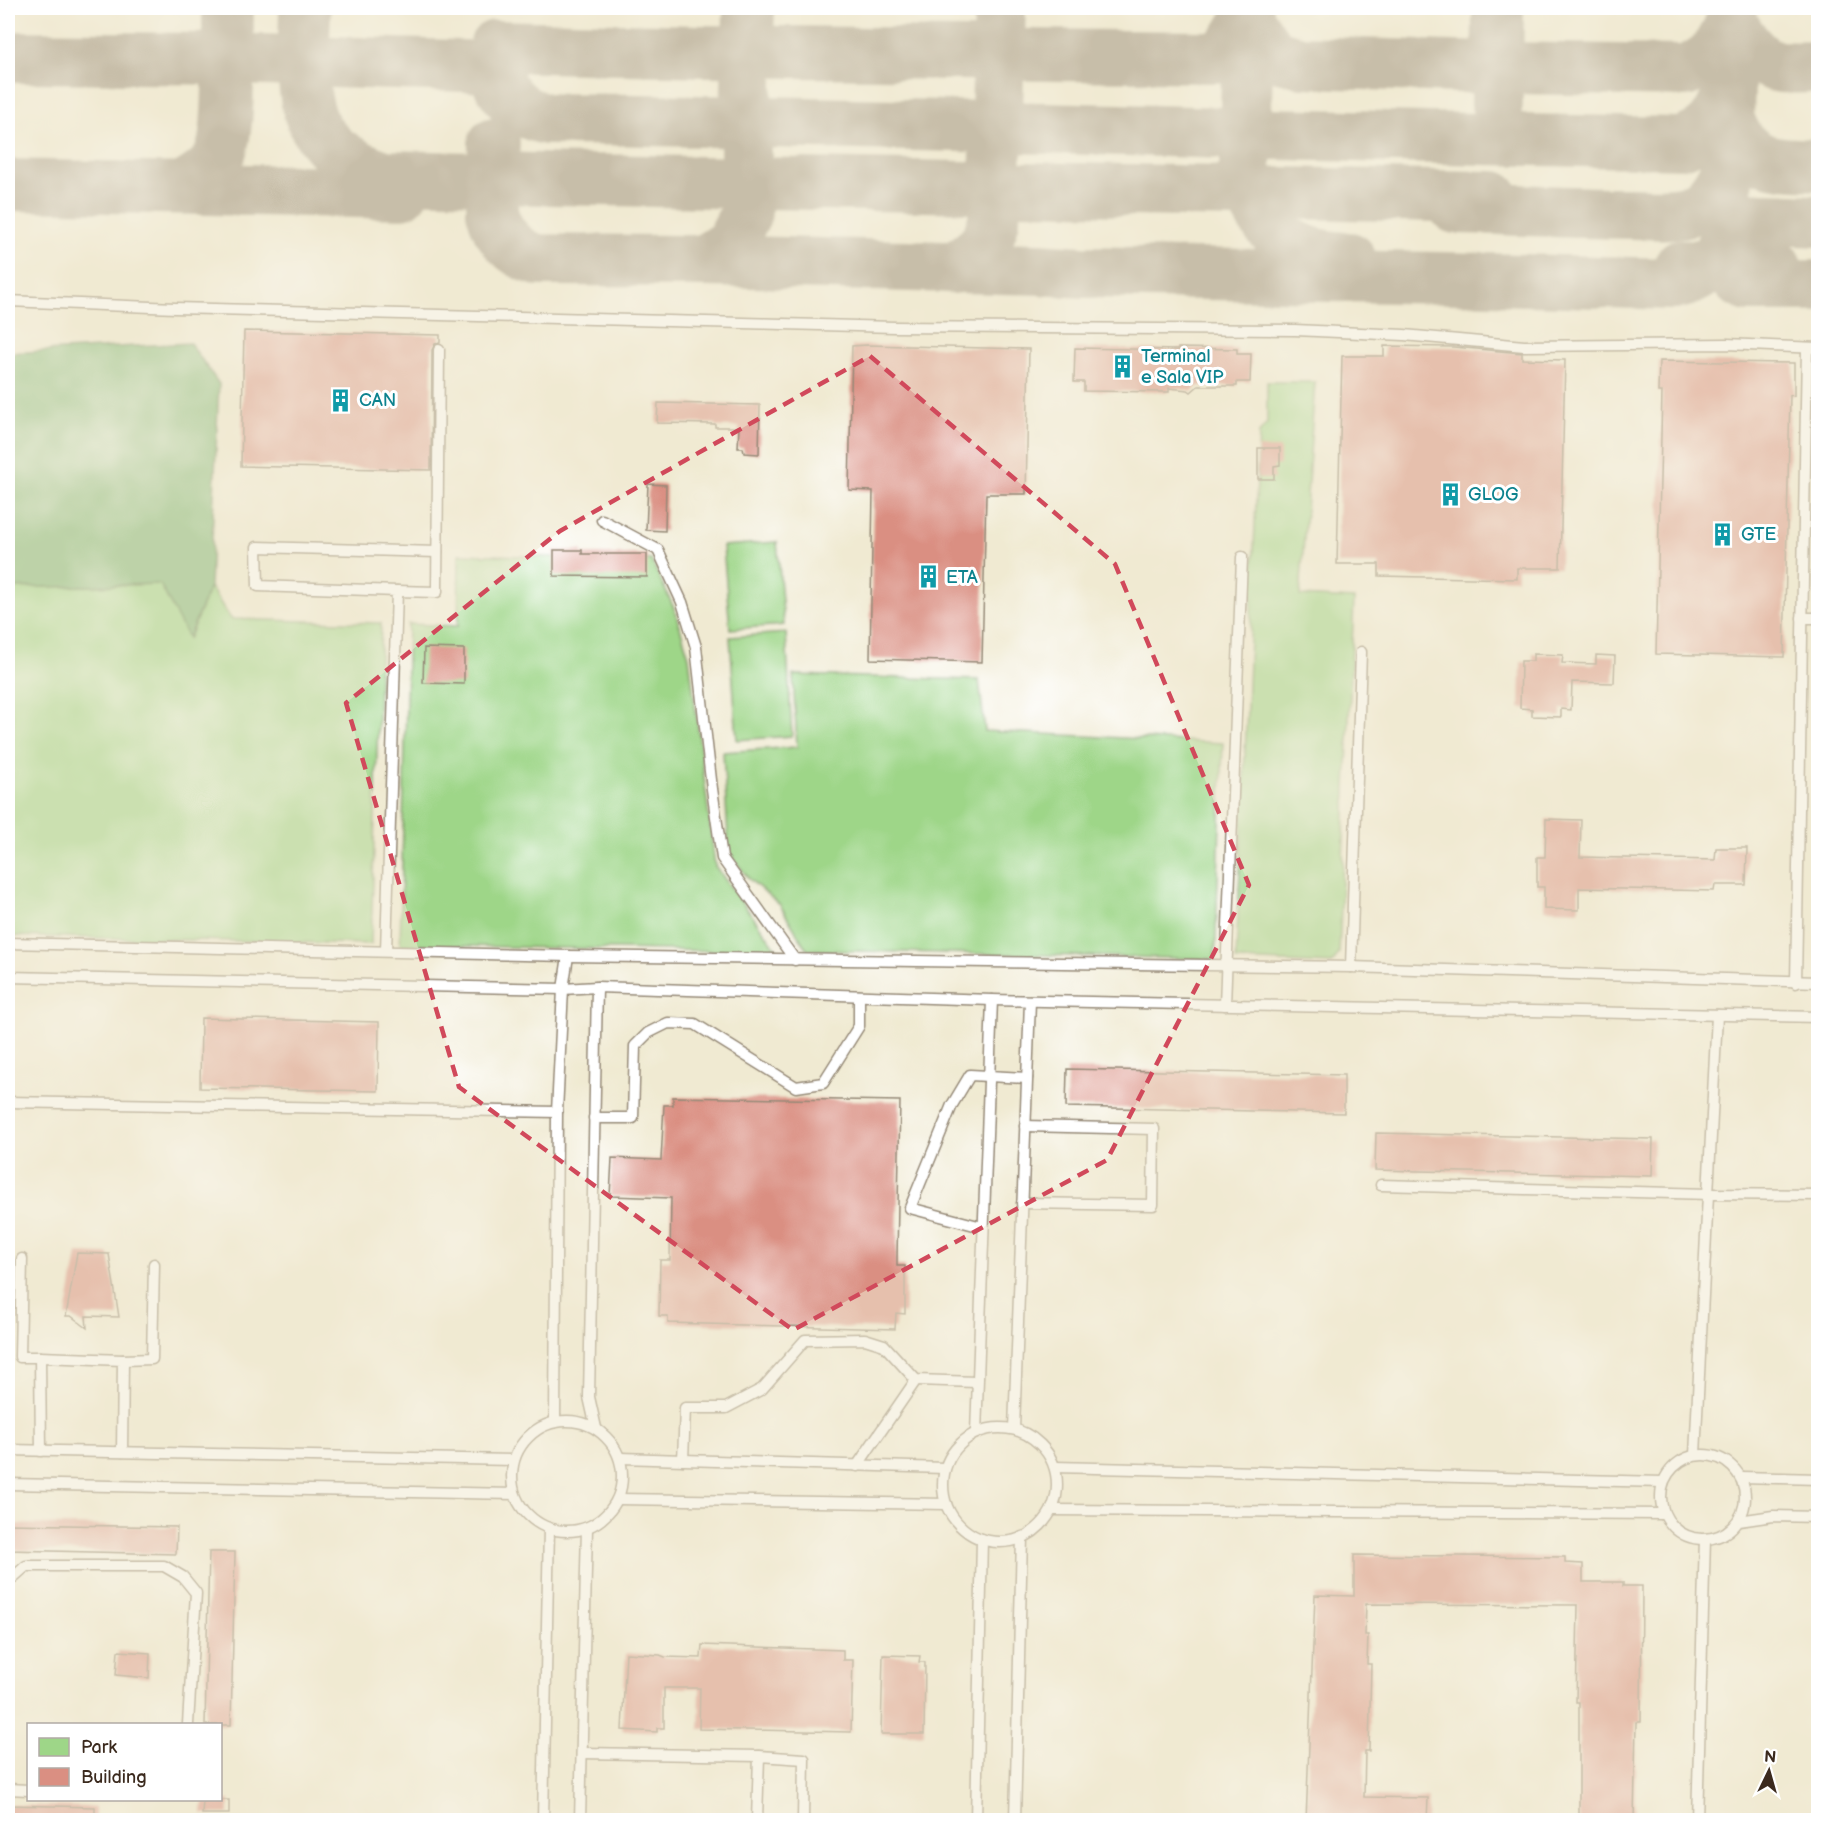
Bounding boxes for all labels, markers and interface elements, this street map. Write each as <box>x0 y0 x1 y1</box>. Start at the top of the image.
place label: Terminal e Sala VIP <box>1141 346 1224 388</box>
building icon: Terminal e Sala VIP <box>1110 353 1136 379</box>
building icon: CAN <box>328 387 354 413</box>
place label: CAN <box>359 390 396 411</box>
building icon: GLOG <box>1437 481 1463 507</box>
place label: GLOG <box>1468 484 1518 505</box>
building icon: GTE <box>1710 521 1736 547</box>
place label: GTE <box>1741 524 1777 545</box>
building icon: ETA <box>915 564 941 590</box>
place label: ETA <box>946 567 978 588</box>
legend <box>27 1723 222 1801</box>
text: Park <box>81 1737 117 1758</box>
north arrow <box>1739 1741 1799 1801</box>
text: N <box>1763 1748 1777 1768</box>
text: Building <box>81 1767 147 1788</box>

